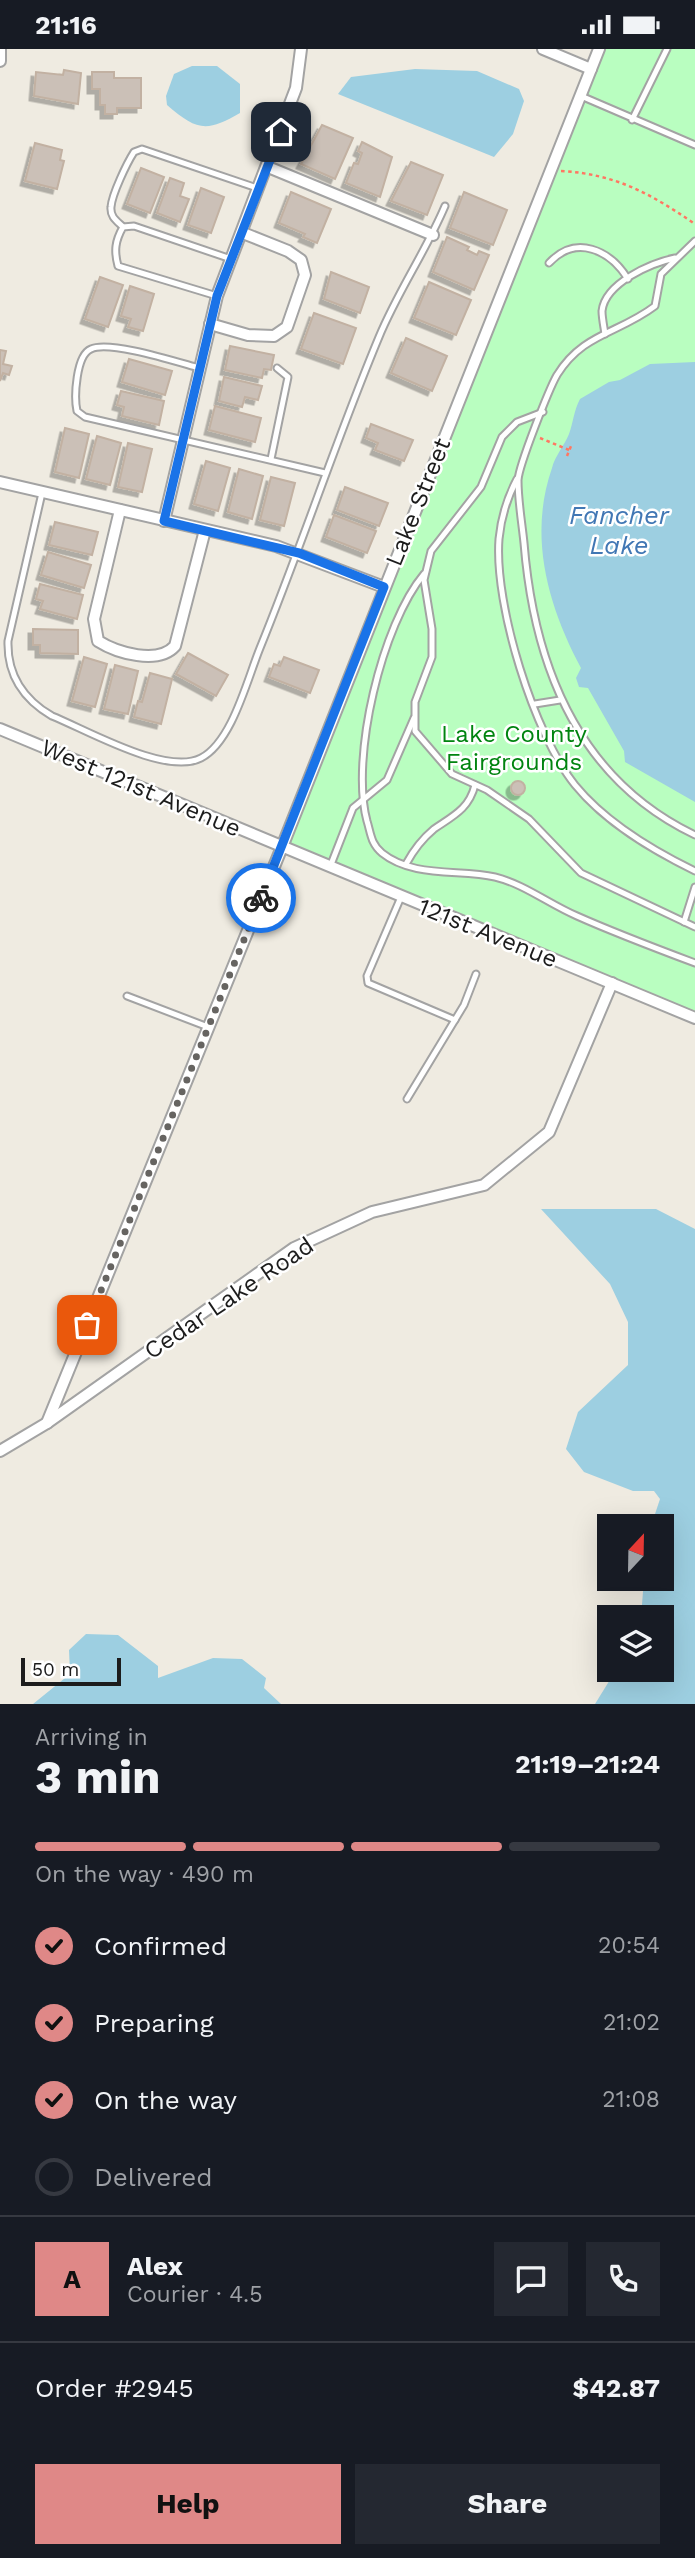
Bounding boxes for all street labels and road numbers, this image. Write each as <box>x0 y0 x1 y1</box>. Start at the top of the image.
street label: Lake Street <box>380 434 456 570</box>
street label: West 121st Avenue <box>37 733 245 843</box>
street label: 121st Avenue <box>414 892 562 974</box>
street label: Cedar Lake Road <box>139 1231 319 1365</box>

